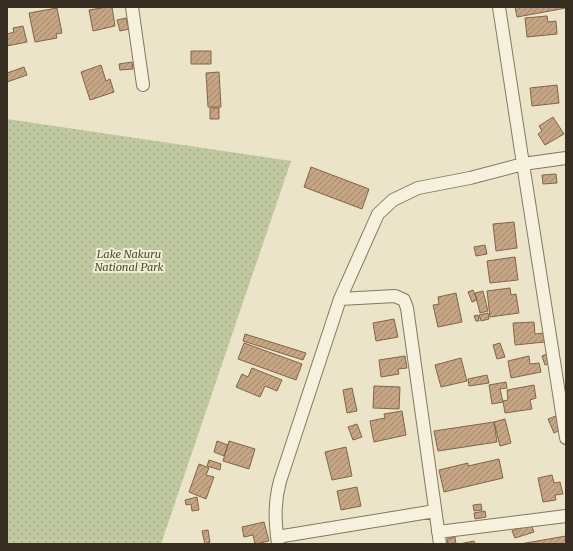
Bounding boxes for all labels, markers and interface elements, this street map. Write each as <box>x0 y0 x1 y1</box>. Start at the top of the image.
park label: Lake Nakuru National Park <box>95 247 163 274</box>

